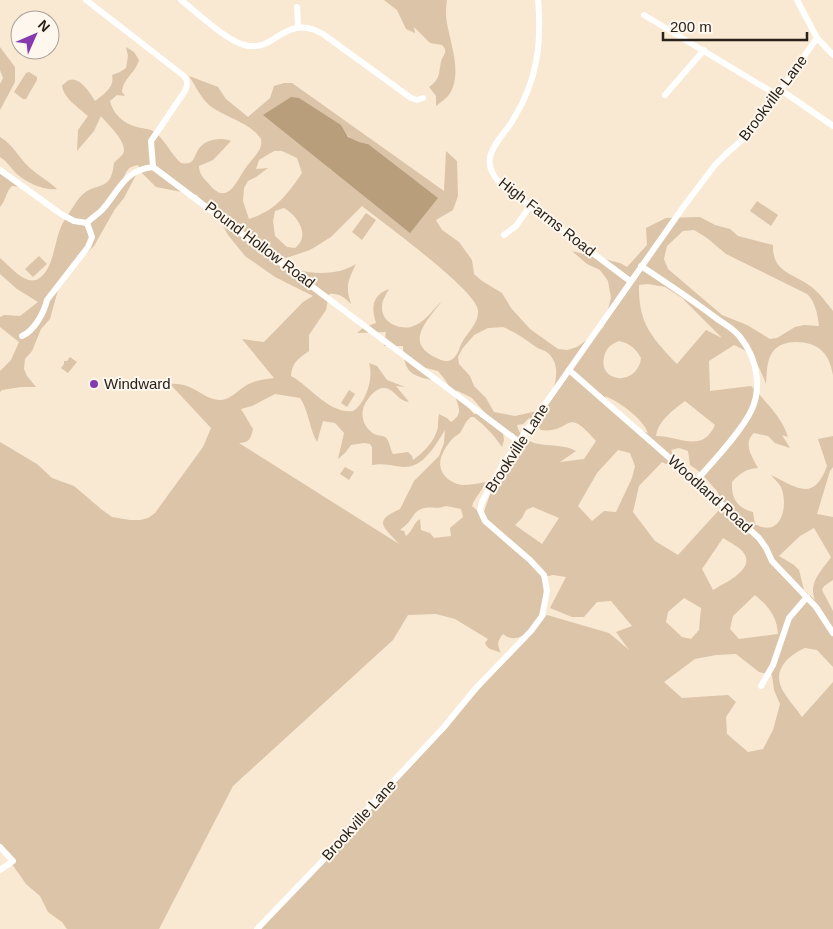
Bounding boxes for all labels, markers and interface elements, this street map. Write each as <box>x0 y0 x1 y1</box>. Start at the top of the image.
north arrow <box>10 10 60 60</box>
scale bar <box>663 10 807 42</box>
text: N <box>35 17 53 35</box>
text: 200 m <box>670 18 712 35</box>
street label: Brookville Lane <box>735 52 810 144</box>
street label: High Farms Road <box>496 174 599 259</box>
street label: Pound Hollow Road <box>202 198 318 291</box>
place label: Windward <box>104 375 171 392</box>
marker: Windward <box>88 378 100 390</box>
street label: Brookville Lane <box>482 400 552 495</box>
street label: Woodland Road <box>665 451 756 536</box>
street label: Brookville Lane <box>318 776 399 863</box>

